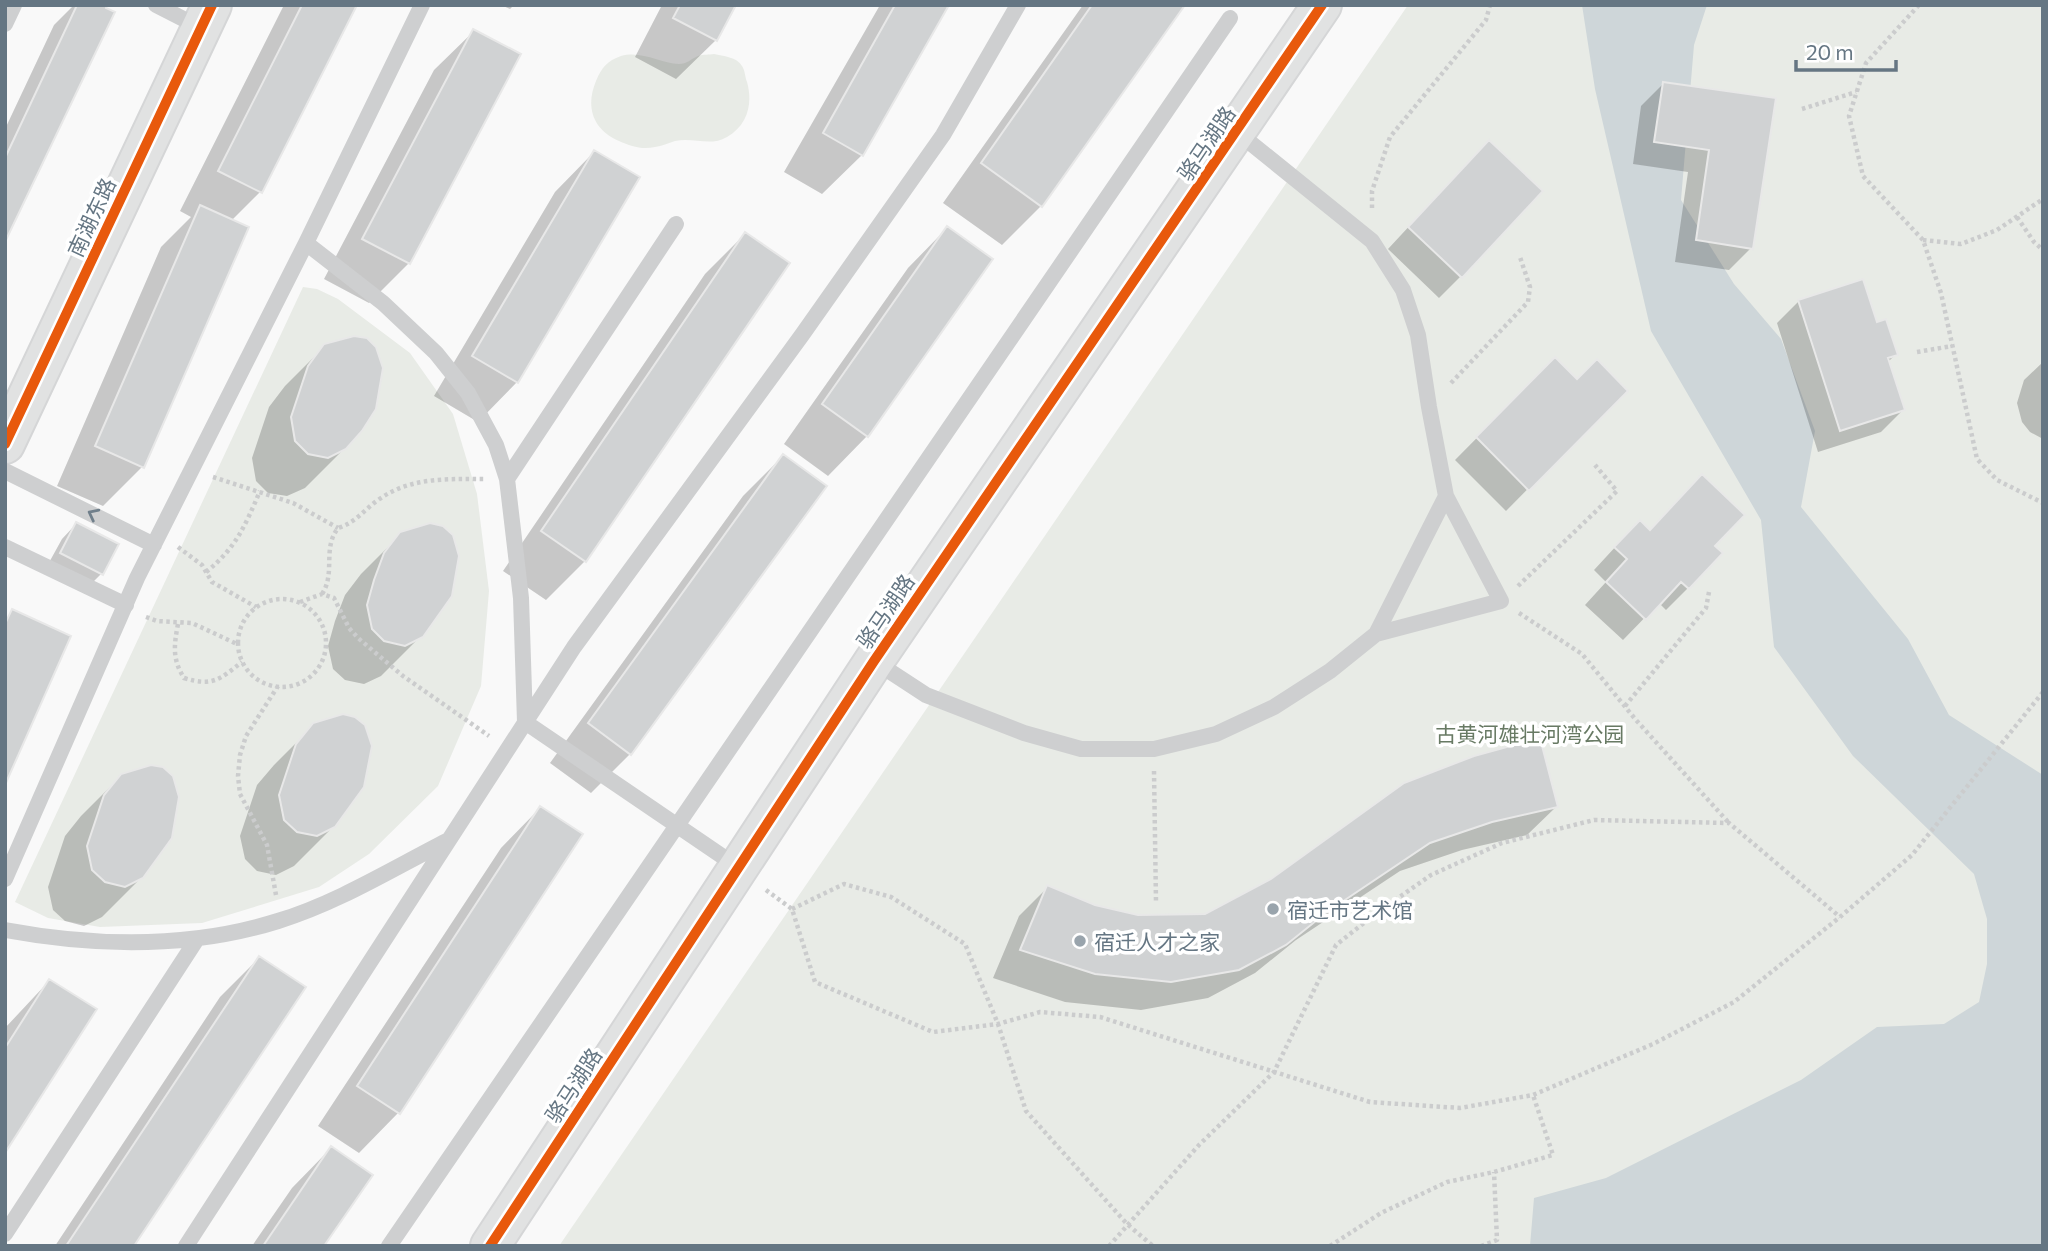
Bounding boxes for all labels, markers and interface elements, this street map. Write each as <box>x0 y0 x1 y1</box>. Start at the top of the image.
scale bar <box>1796 28 1896 72</box>
text: 20 m <box>1806 39 1854 64</box>
street label: 骆马湖路 <box>1172 101 1240 185</box>
street label: 南湖东路 <box>62 174 120 260</box>
one-way arrow <box>88 509 100 523</box>
street label: 骆马湖路 <box>851 569 919 653</box>
park label: 古黄河雄壮河湾公园 <box>1436 721 1625 746</box>
place label: 宿迁市艺术馆 <box>1287 897 1413 922</box>
marker: 宿迁市艺术馆 <box>1265 901 1281 917</box>
place label: 宿迁人才之家 <box>1094 929 1220 954</box>
marker: 宿迁人才之家 <box>1072 933 1088 949</box>
street label: 骆马湖路 <box>540 1043 606 1127</box>

